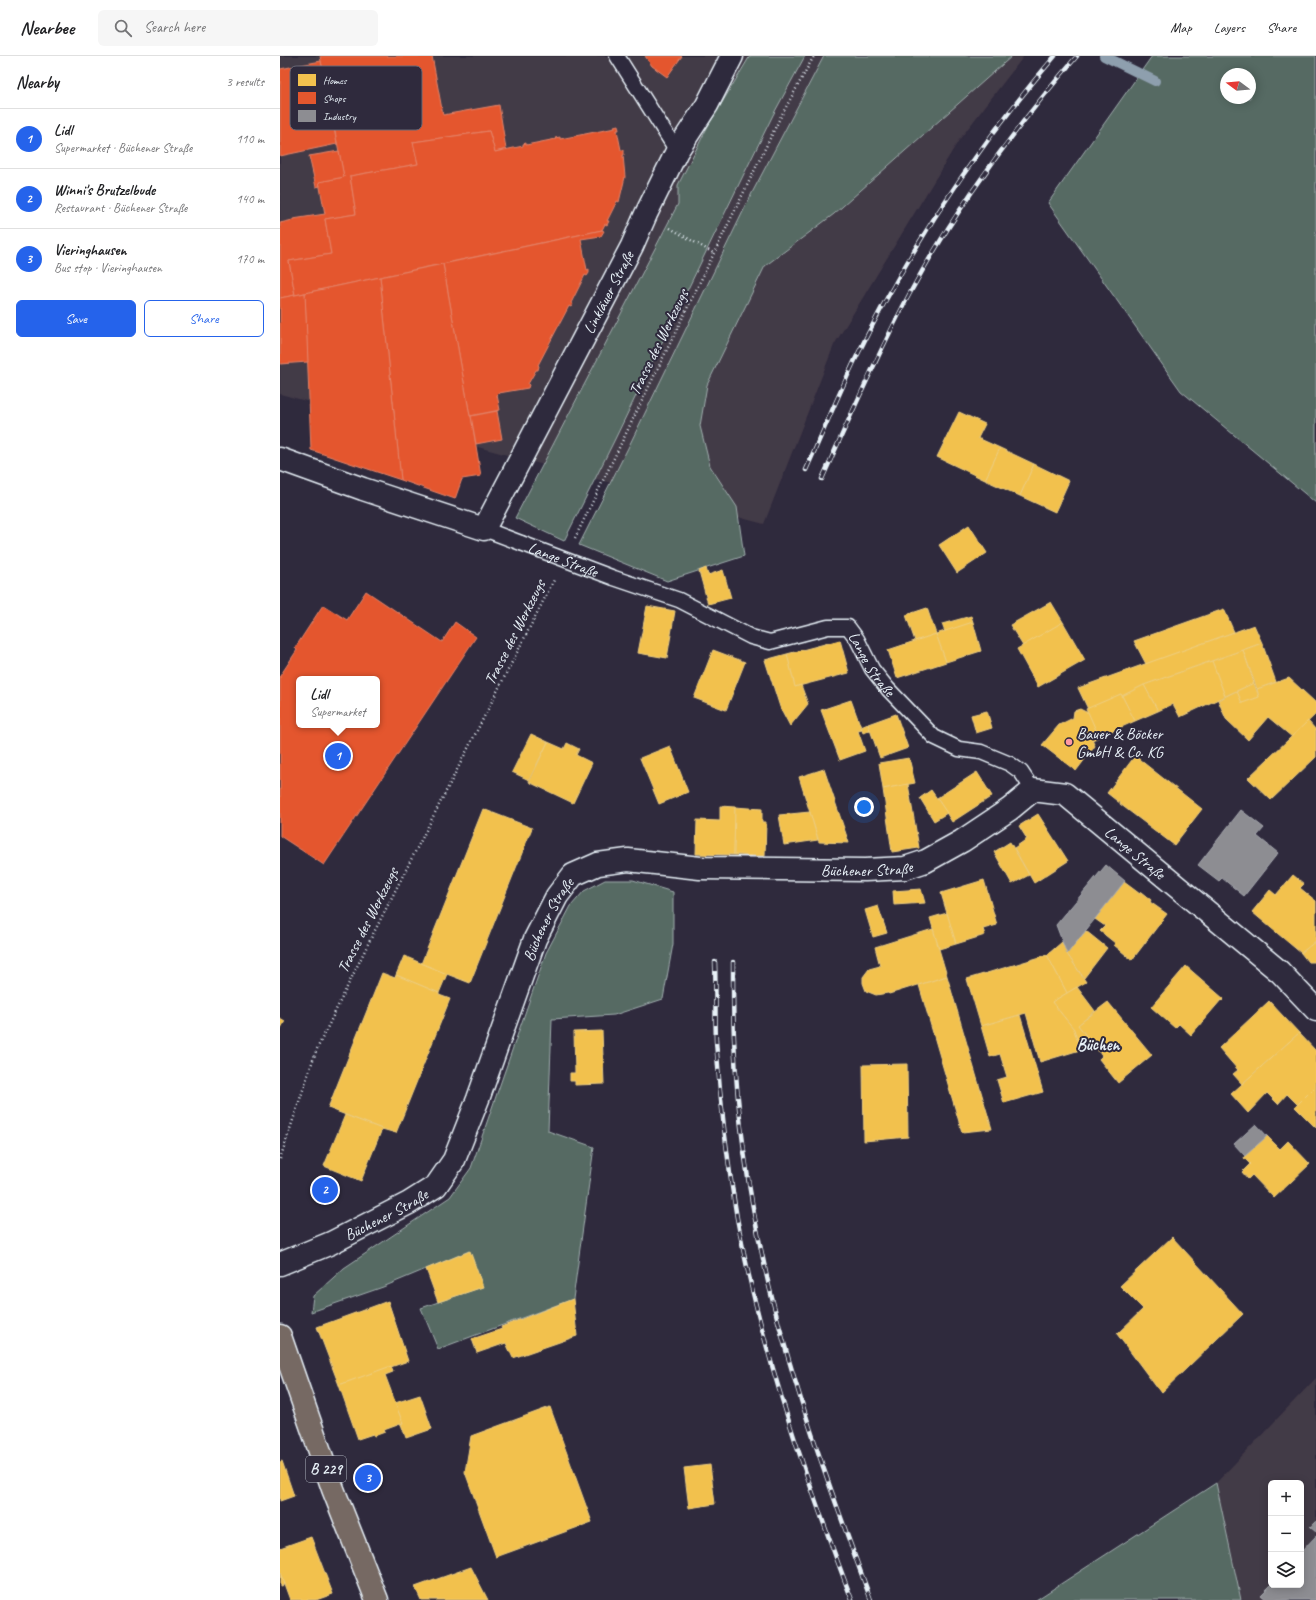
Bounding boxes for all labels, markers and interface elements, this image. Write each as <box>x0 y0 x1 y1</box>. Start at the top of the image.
search box <box>98 10 378 46</box>
text: Nearbee <box>20 16 74 40</box>
icon: search <box>112 17 134 39</box>
text: Search here <box>144 18 205 37</box>
text: Map <box>1170 19 1192 36</box>
text: Layers <box>1214 19 1245 36</box>
text: Share <box>1267 19 1296 36</box>
legend <box>290 66 422 130</box>
north arrow <box>1220 68 1256 104</box>
text: Nearby <box>16 72 59 93</box>
text: Homes <box>323 73 348 87</box>
text: 3 results <box>226 74 264 90</box>
text: Shops <box>323 91 347 105</box>
text: Industry <box>323 109 357 123</box>
text: Lidl <box>54 121 72 140</box>
text: 1 <box>26 131 32 147</box>
text: 110 m <box>236 131 264 147</box>
text: Supermarket · Büchener Straße <box>54 140 192 156</box>
text: Winni's Brutzelbude <box>54 181 155 200</box>
text: 2 <box>26 191 32 207</box>
text: 140 m <box>236 191 264 207</box>
text: Restaurant · Büchener Straße <box>54 200 187 216</box>
text: Vieringhausen <box>54 241 126 260</box>
street label: Linkläuer Straße <box>579 246 639 337</box>
text: 3 <box>26 251 32 267</box>
text: 170 m <box>236 251 264 267</box>
text: Bus stop · Vieringhausen <box>54 260 162 276</box>
street label: Trasse des Werkzeugs <box>625 285 694 399</box>
button: Save <box>16 300 136 337</box>
button: Share <box>144 300 264 337</box>
street label: Lange Straße <box>525 538 602 583</box>
street label: Trasse des Werkzeugs <box>480 575 551 688</box>
street label: Lange Straße <box>844 628 900 702</box>
popup <box>296 676 380 728</box>
text: Lidl <box>310 685 329 704</box>
text: Supermarket <box>310 704 366 720</box>
place label: Bauer & Böcker GmbH & Co. KG <box>1077 724 1165 762</box>
marker: Bauer & Böcker GmbH & Co. KG <box>1064 737 1074 747</box>
pin: 1 <box>325 741 351 771</box>
your location <box>854 797 874 817</box>
street label: Lange Straße <box>1100 822 1171 885</box>
street label: Büchener Straße <box>821 857 917 881</box>
street label: Trasse des Werkzeugs <box>333 863 404 976</box>
street label: Büchener Straße <box>519 873 579 964</box>
district label: Büchen <box>1077 1034 1121 1055</box>
pin: 2 <box>312 1175 338 1205</box>
street label: Büchener Straße <box>341 1184 433 1245</box>
road number: B 229 <box>306 1456 346 1482</box>
pin: 3 <box>355 1463 381 1493</box>
map controls <box>1268 1480 1304 1588</box>
button: + <box>1268 1480 1304 1516</box>
button: − <box>1268 1516 1304 1552</box>
button: layers <box>1268 1552 1304 1588</box>

